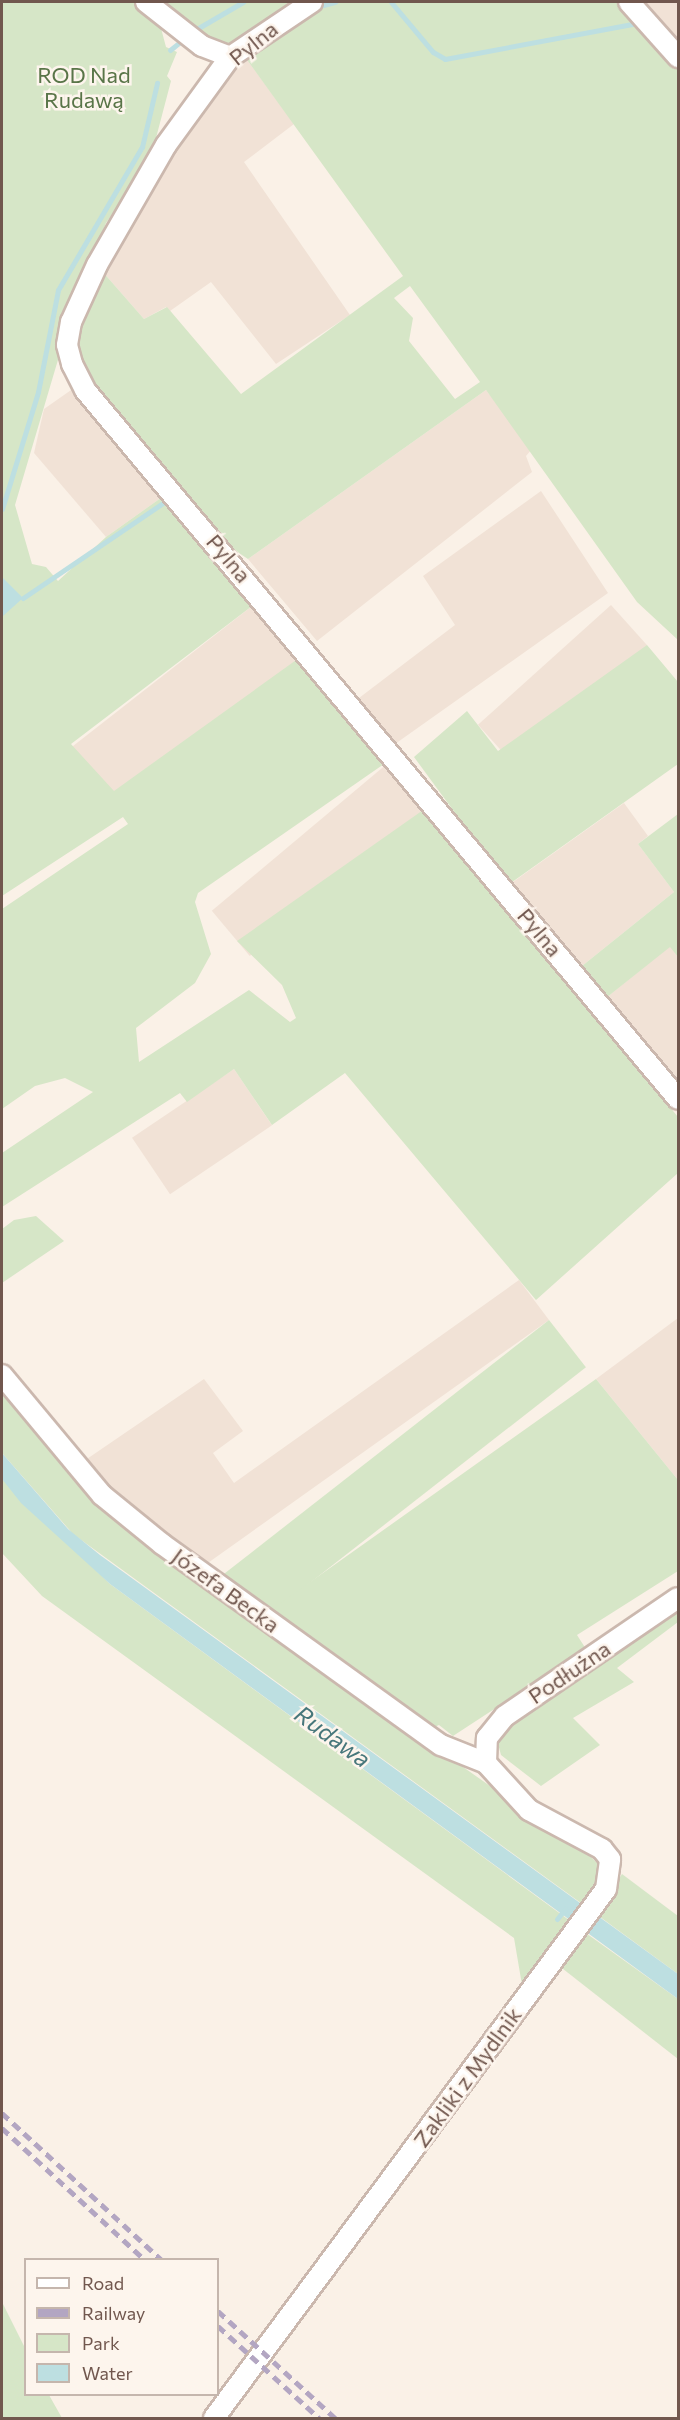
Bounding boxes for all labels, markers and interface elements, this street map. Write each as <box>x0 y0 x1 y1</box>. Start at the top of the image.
street label: Pylna <box>223 15 283 71</box>
park label: ROD Nad Rudawą <box>37 61 131 112</box>
street label: Pylna <box>201 528 257 588</box>
street label: Pylna <box>512 902 568 962</box>
street label: Józefa Becka <box>167 1542 285 1638</box>
street label: Podłużna <box>523 1635 615 1709</box>
water label: Rudawa <box>289 1699 377 1773</box>
street label: Zakliki z Mydlnik <box>407 2002 527 2152</box>
legend <box>24 2258 219 2396</box>
text: Road <box>82 2272 124 2294</box>
text: Railway <box>82 2302 145 2324</box>
text: Park <box>82 2332 120 2354</box>
text: Water <box>82 2362 133 2384</box>

